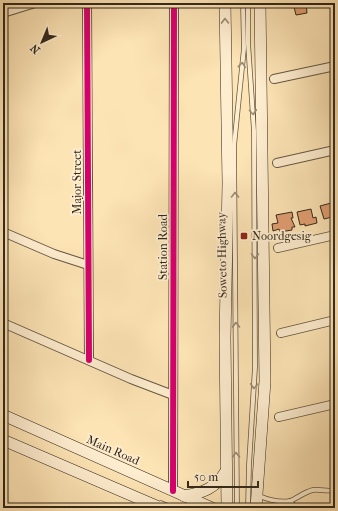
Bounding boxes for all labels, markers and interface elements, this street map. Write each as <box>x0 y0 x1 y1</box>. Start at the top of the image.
one-way arrow <box>221 18 229 24</box>
north arrow <box>22 22 62 62</box>
text: N <box>27 41 43 56</box>
one-way arrow <box>237 62 246 68</box>
one-way arrow <box>248 109 257 115</box>
street label: Major Street <box>70 149 84 214</box>
one-way arrow <box>231 192 239 198</box>
street label: Soweto Highway <box>214 211 230 298</box>
street label: Station Road <box>156 214 170 280</box>
place label: Noordgesig <box>252 229 312 243</box>
marker: Noordgesig <box>239 231 249 241</box>
one-way arrow <box>251 253 259 259</box>
one-way arrow <box>232 322 240 328</box>
one-way arrow <box>250 383 259 389</box>
street label: Main Road <box>84 432 142 468</box>
one-way arrow <box>232 452 240 458</box>
scale bar <box>188 463 258 489</box>
text: 50 m <box>194 470 218 484</box>

